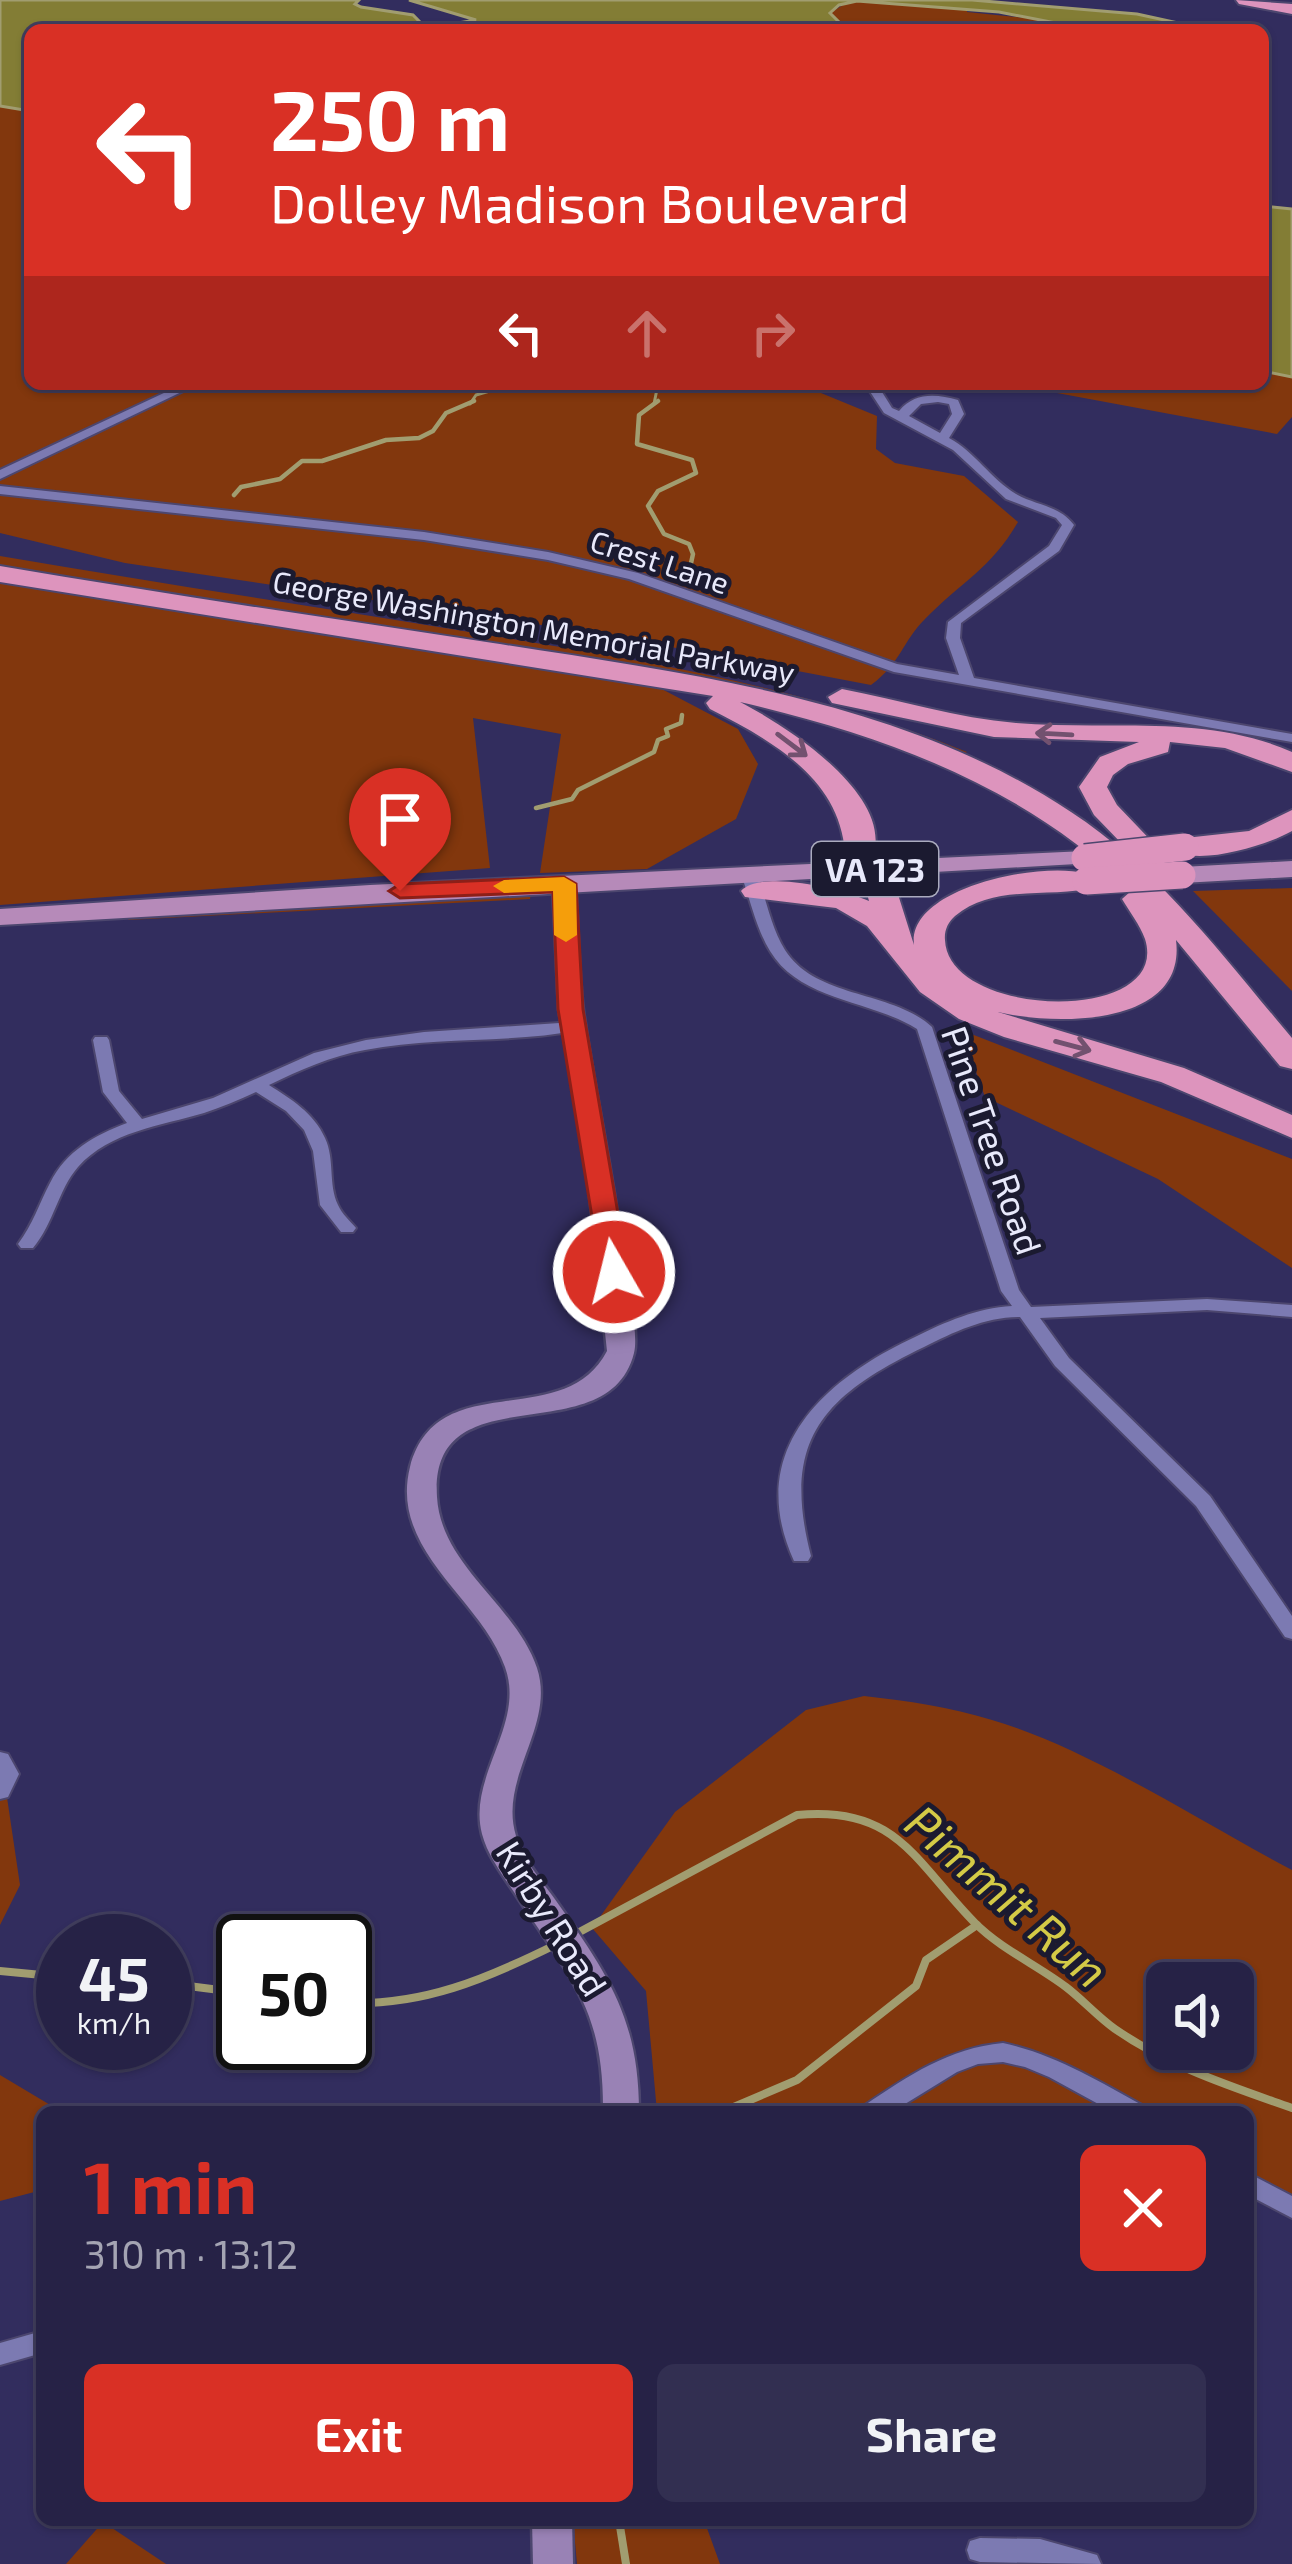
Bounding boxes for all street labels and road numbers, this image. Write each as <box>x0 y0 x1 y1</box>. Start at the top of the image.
street label: Crest Lane <box>586 522 734 600</box>
street label: George Washington Memorial Parkway <box>270 562 798 690</box>
road number: VA 123 <box>812 842 938 896</box>
street label: Pine Tree Road <box>934 1020 1052 1260</box>
street label: Kirby Road <box>489 1833 617 2003</box>

